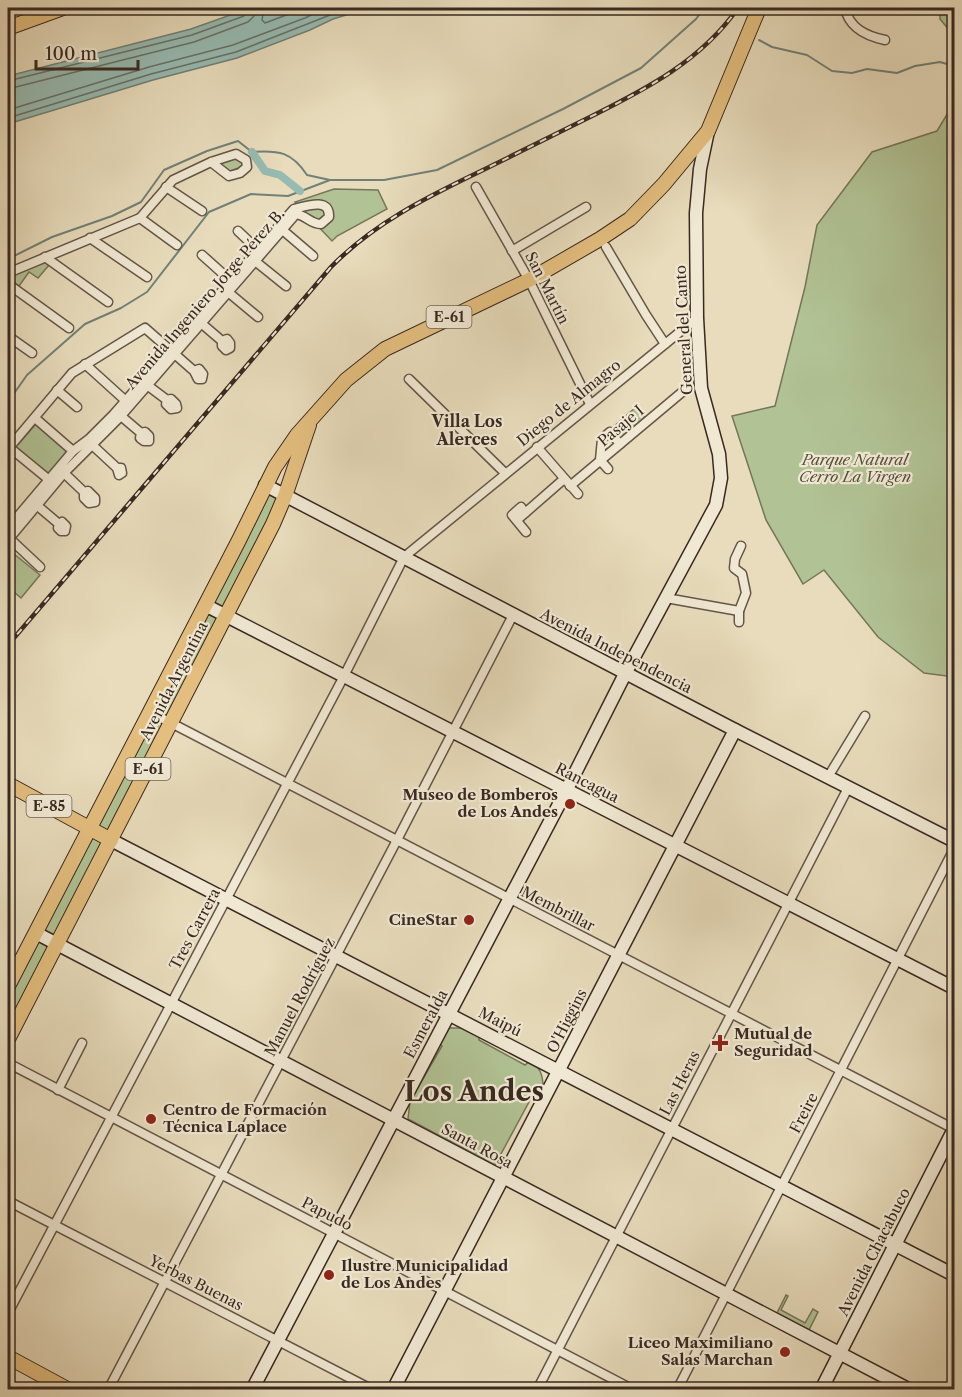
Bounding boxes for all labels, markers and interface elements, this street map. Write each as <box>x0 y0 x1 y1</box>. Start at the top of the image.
scale bar <box>36 33 138 71</box>
text: 100 m <box>45 43 97 65</box>
street label: Avenida Ingeniero Jorge Pérez B. <box>120 204 288 394</box>
street label: San Martín <box>521 248 574 328</box>
street label: General del Canto <box>671 264 696 396</box>
road number: E-61 <box>426 306 472 328</box>
street label: Diego de Almagro <box>513 355 624 450</box>
street label: Pasaje I <box>594 401 648 450</box>
district label: Villa Los Alerces <box>431 411 502 449</box>
park label: Parque Natural Cerro La Virgen <box>799 450 911 486</box>
street label: Avenida Independencia <box>536 604 695 697</box>
street label: Avenida Argentina <box>135 618 212 744</box>
road number: E-61 <box>126 758 170 780</box>
street label: Rancagua <box>552 758 622 807</box>
place label: Museo de Bomberos de Los Andes <box>402 785 558 821</box>
road number: E-85 <box>26 795 72 817</box>
marker: Museo de Bomberos de Los Andes <box>563 797 577 811</box>
street label: Membrillar <box>518 882 599 936</box>
street label: Tres Carrera <box>165 885 224 973</box>
place label: CineStar <box>389 910 458 929</box>
marker: CineStar <box>462 913 476 927</box>
street label: Manuel Rodríguez <box>260 934 339 1059</box>
street label: Esmeralda <box>400 986 452 1061</box>
street label: O'Higgins <box>542 986 591 1056</box>
street label: Maipú <box>476 1003 525 1040</box>
place label: Mutual de Seguridad <box>734 1024 813 1060</box>
marker: Mutual de Seguridad <box>711 1034 729 1052</box>
street label: Las Heras <box>655 1047 704 1118</box>
district label: Los Andes <box>404 1075 544 1108</box>
street label: Freire <box>785 1089 822 1136</box>
place label: Centro de Formación Técnica Laplace <box>163 1100 328 1136</box>
marker: Centro de Formación Técnica Laplace <box>144 1112 158 1126</box>
street label: Santa Rosa <box>438 1119 516 1172</box>
street label: Avenida Chacabuco <box>833 1185 914 1320</box>
street label: Papudo <box>299 1193 356 1234</box>
street label: Yerbas Buenas <box>145 1250 246 1314</box>
place label: Ilustre Municipalidad de Los Andes <box>341 1256 508 1292</box>
marker: Ilustre Municipalidad de Los Andes <box>322 1268 336 1282</box>
place label: Liceo Maximiliano Salas Marchan <box>628 1333 774 1369</box>
marker: Liceo Maximiliano Salas Marchan <box>778 1345 792 1359</box>

